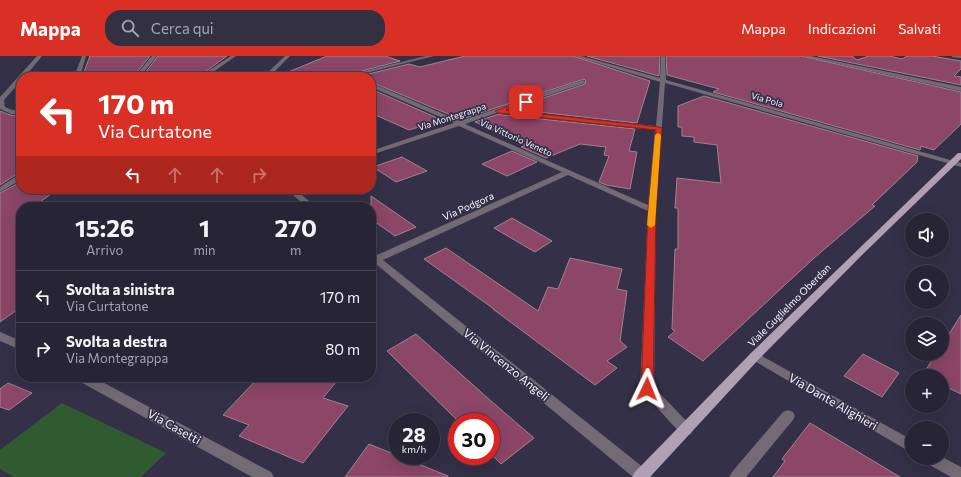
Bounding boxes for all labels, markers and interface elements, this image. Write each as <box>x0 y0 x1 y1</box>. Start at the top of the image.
search box <box>105 10 385 46</box>
text: Mappa <box>20 17 81 40</box>
icon: search <box>119 17 141 39</box>
text: Cerca qui <box>151 19 214 37</box>
text: Mappa <box>741 20 786 37</box>
text: Indicazioni <box>808 20 876 37</box>
text: Salvati <box>898 20 941 37</box>
pin <box>509 85 543 119</box>
text: 170 m <box>98 86 174 120</box>
icon: left <box>32 88 84 140</box>
street label: Via Pola <box>750 90 785 109</box>
icon: arrive <box>515 91 537 113</box>
street label: Via Montegrappa <box>416 100 488 133</box>
street label: Via Vittorio Veneto <box>478 117 554 158</box>
text: Via Curtatone <box>98 120 212 142</box>
icon: left <box>122 164 144 186</box>
icon: ahead <box>164 164 186 186</box>
icon: ahead <box>206 164 228 186</box>
icon: right <box>248 164 270 186</box>
street label: Via Podgora <box>441 189 495 223</box>
text: 15:26 <box>75 213 134 242</box>
text: 1 <box>199 213 210 242</box>
text: 270 <box>275 213 317 242</box>
map controls <box>905 213 949 465</box>
button: sound <box>905 213 949 257</box>
text: Arrivo <box>86 242 123 258</box>
text: min <box>193 242 216 258</box>
text: m <box>290 242 301 258</box>
street label: Viale Guglielmo Oberdan <box>745 261 833 349</box>
button: search <box>905 265 949 309</box>
text: Svolta a sinistra <box>66 280 175 298</box>
icon: left <box>32 286 54 308</box>
text: 170 m <box>320 288 360 306</box>
text: Via Curtatone <box>66 298 148 314</box>
button: layers <box>905 317 949 361</box>
street label: Via Vincenzo Angeli <box>461 325 552 403</box>
text: Svolta a destra <box>66 332 167 350</box>
icon: right <box>32 338 54 360</box>
text: 80 m <box>325 340 360 358</box>
text: Via Montegrappa <box>66 350 168 366</box>
position arrow <box>626 368 668 410</box>
button: + <box>905 369 949 413</box>
street label: Via Dante Alighieri <box>787 370 880 432</box>
street label: Via Casetti <box>145 406 204 447</box>
speed limit sign: 30 <box>448 413 500 465</box>
button: − <box>905 421 949 465</box>
text: 28 <box>402 422 426 446</box>
text: km/h <box>402 443 426 455</box>

